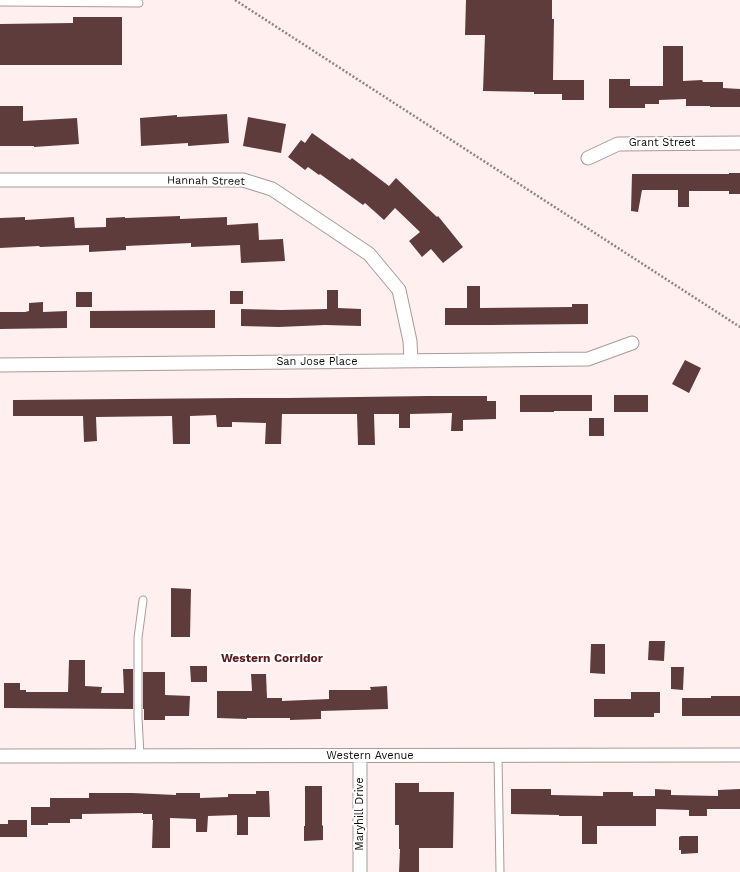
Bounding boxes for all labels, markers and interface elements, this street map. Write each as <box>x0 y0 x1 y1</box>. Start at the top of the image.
street label: Grant Street <box>629 136 695 150</box>
street label: Hannah Street <box>167 174 245 188</box>
street label: San Jose Place <box>276 355 358 369</box>
district label: Western Corridor <box>221 651 323 665</box>
street label: Western Avenue <box>326 749 414 763</box>
street label: Maryhill Drive <box>353 777 367 851</box>

